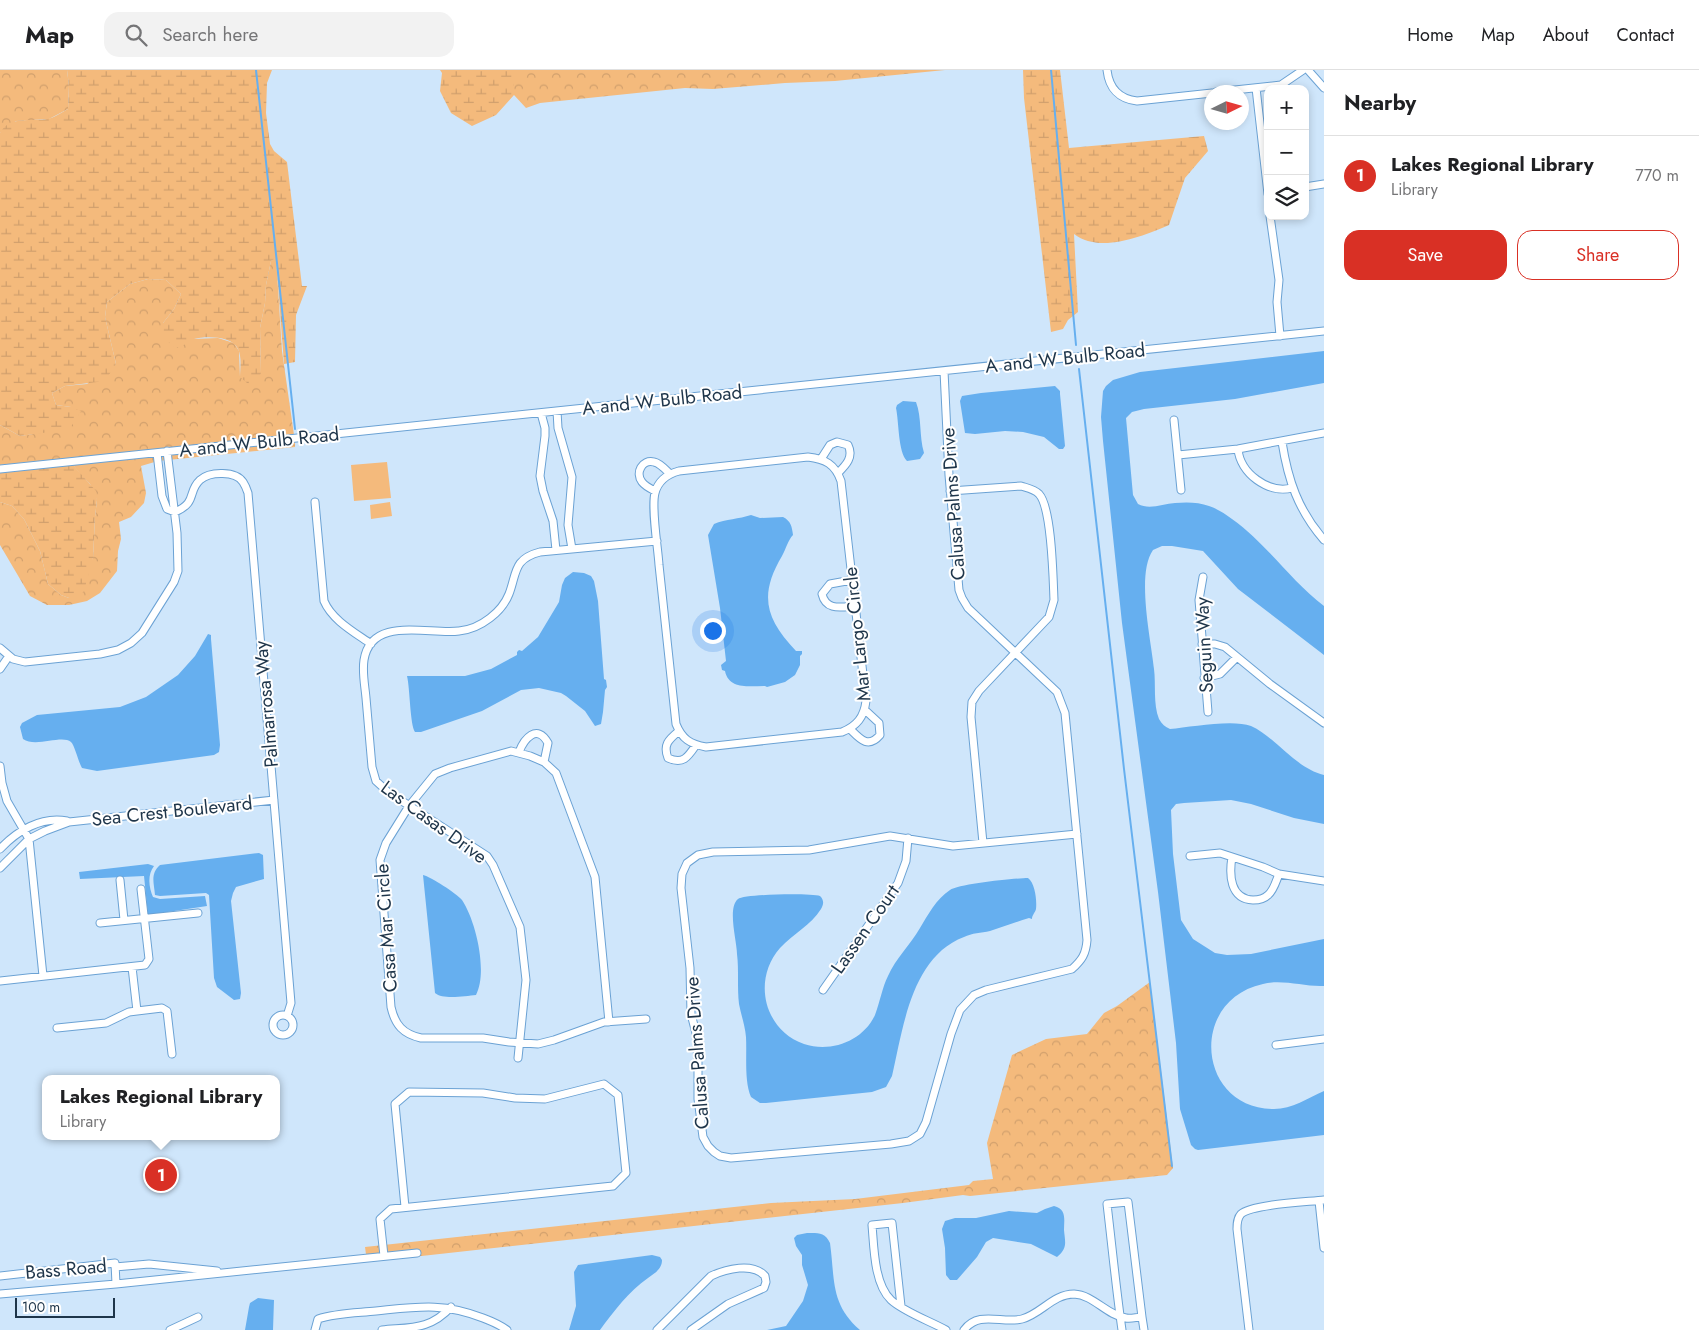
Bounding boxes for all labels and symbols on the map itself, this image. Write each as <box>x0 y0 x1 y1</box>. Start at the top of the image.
north arrow <box>1204 85 1249 130</box>
street label: A and W Bulb Road <box>984 336 1146 380</box>
street label: A and W Bulb Road <box>581 378 743 422</box>
street label: A and W Bulb Road <box>178 420 340 464</box>
street label: Calusa Palms Drive <box>934 427 972 581</box>
street label: Mar Largo Circle <box>836 565 877 703</box>
street label: Seguin Way <box>1188 596 1220 694</box>
your location <box>700 618 726 644</box>
street label: Palmarrosa Way <box>247 639 285 769</box>
street label: Las Casas Drive <box>375 774 493 870</box>
street label: Sea Crest Boulevard <box>90 789 254 833</box>
street label: Casa Mar Circle <box>368 863 404 993</box>
street label: Lassen Court <box>824 879 906 979</box>
street label: Calusa Palms Drive <box>678 976 716 1130</box>
pin: 1 <box>145 1156 177 1194</box>
street label: Bass Road <box>24 1252 108 1286</box>
scale bar <box>15 1295 115 1318</box>

